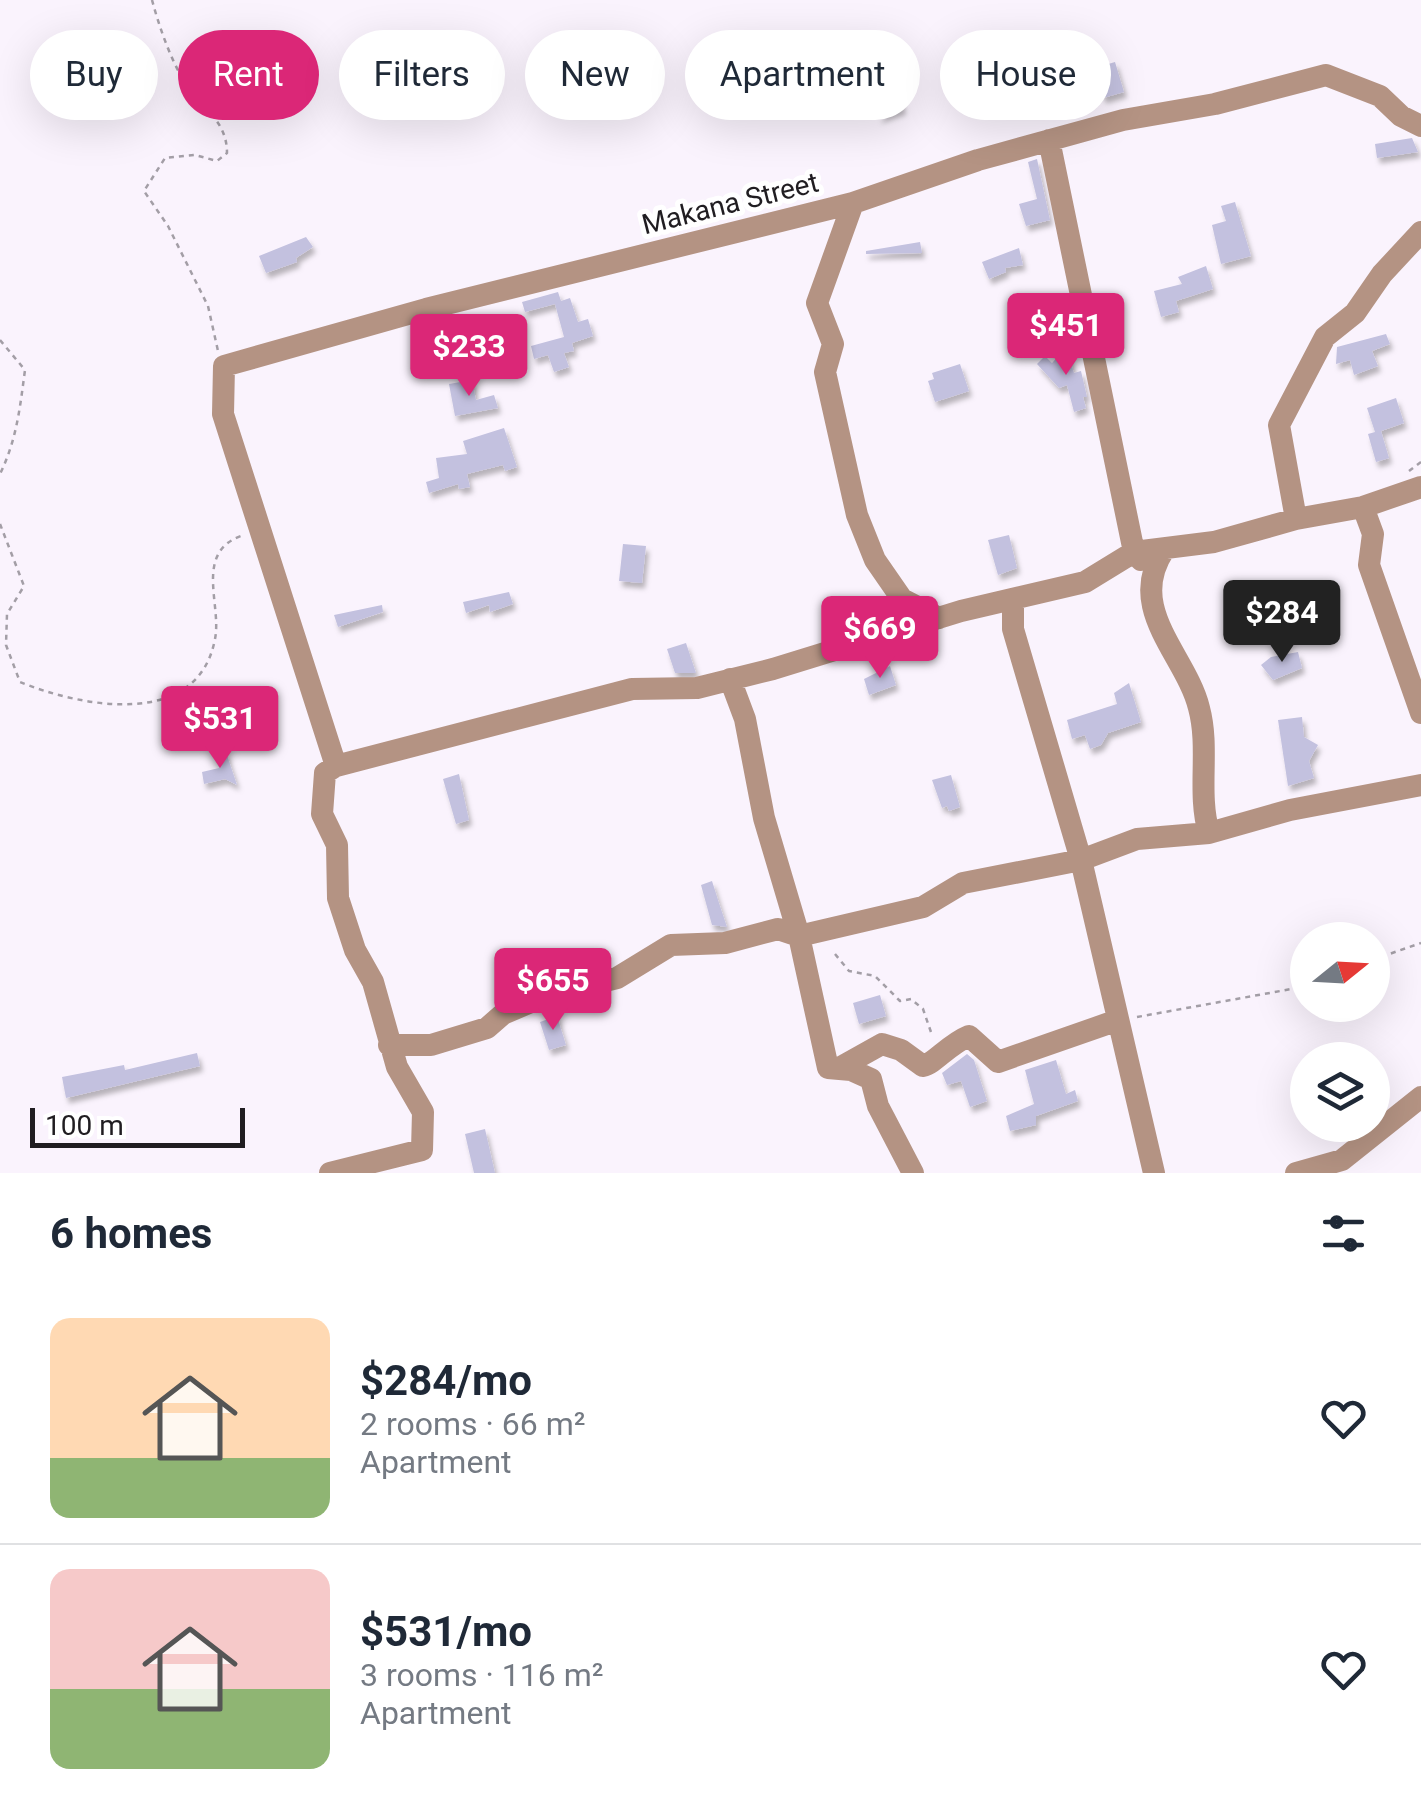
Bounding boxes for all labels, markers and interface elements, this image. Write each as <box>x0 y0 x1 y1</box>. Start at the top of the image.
chip: Buy <box>30 30 158 120</box>
chip: Rent <box>178 30 319 120</box>
chip: Filters <box>339 30 505 120</box>
chip: New <box>525 30 665 120</box>
chip: Apartment <box>685 30 920 120</box>
chip: House <box>940 30 1111 120</box>
street label: Makana Street <box>639 166 822 241</box>
pin: $451 <box>1007 293 1125 378</box>
text: $451 <box>1029 306 1103 344</box>
pin: $233 <box>410 314 528 399</box>
text: $233 <box>432 327 506 365</box>
pin: $284 <box>1223 580 1341 665</box>
text: $284 <box>1245 593 1319 631</box>
pin: $669 <box>821 596 939 681</box>
text: $669 <box>843 609 917 647</box>
pin: $531 <box>161 686 279 771</box>
text: $531 <box>183 699 257 737</box>
north arrow <box>1290 922 1390 1022</box>
map controls <box>1290 922 1390 1142</box>
pin: $655 <box>494 948 612 1033</box>
text: $655 <box>516 961 590 999</box>
button: layers <box>1290 1042 1390 1142</box>
scale bar <box>30 1103 245 1148</box>
text: 100 m <box>45 1109 124 1142</box>
icon: filters <box>1316 1206 1371 1261</box>
text: 6 homes <box>50 1209 212 1258</box>
text: $284/mo <box>360 1356 532 1405</box>
icon: home <box>130 1358 250 1478</box>
icon: heart <box>1316 1391 1371 1446</box>
text: 2 rooms · 66 m² <box>360 1405 585 1443</box>
text: Apartment <box>360 1443 512 1481</box>
text: $531/mo <box>360 1607 532 1656</box>
icon: home <box>130 1609 250 1729</box>
icon: heart <box>1316 1642 1371 1697</box>
text: 3 rooms · 116 m² <box>360 1656 603 1694</box>
text: Apartment <box>360 1694 512 1732</box>

